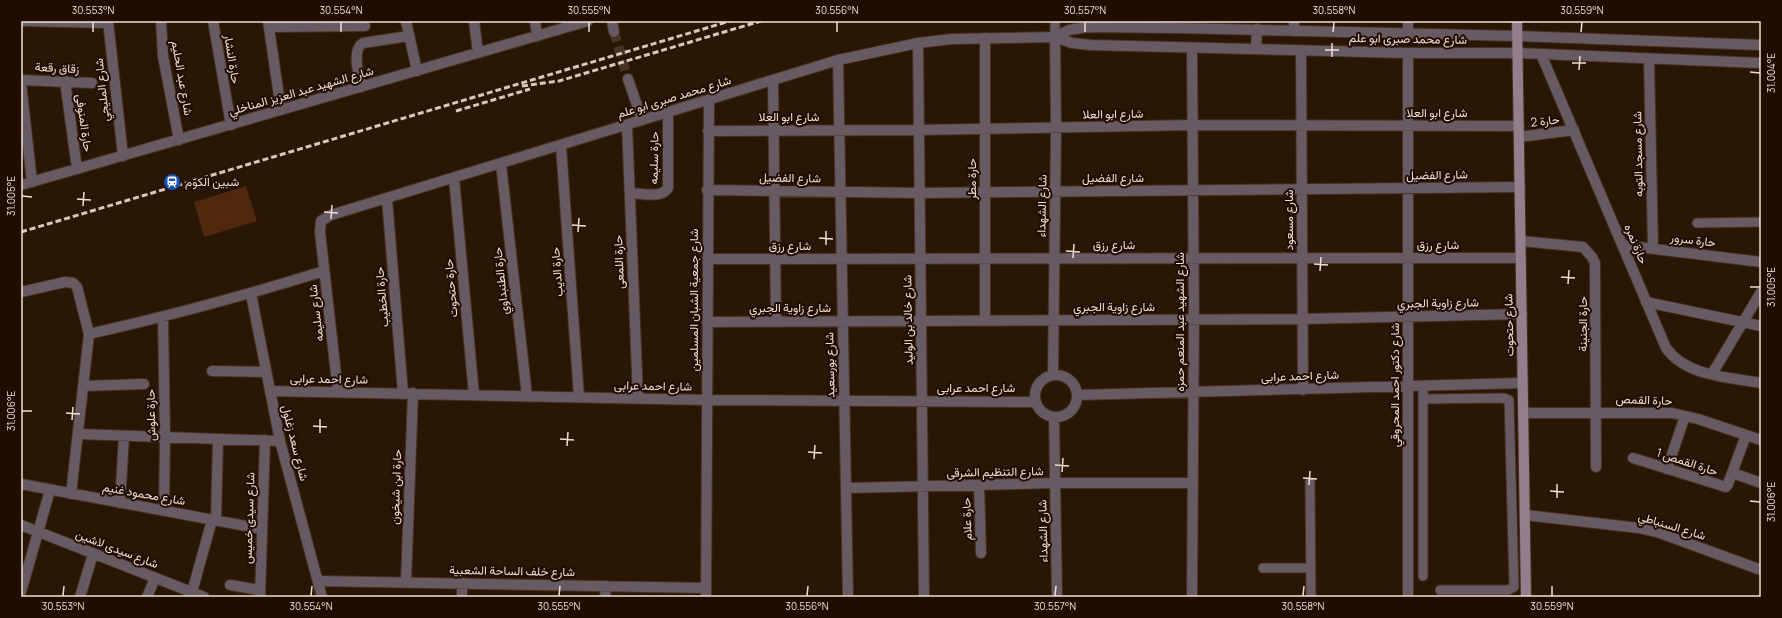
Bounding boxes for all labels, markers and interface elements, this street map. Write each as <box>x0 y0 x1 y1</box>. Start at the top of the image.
text: 30.553°N <box>72 3 114 17</box>
text: 30.554°N <box>320 3 363 17</box>
text: 30.555°N <box>568 3 611 17</box>
text: 30.556°N <box>815 3 859 17</box>
text: 30.557°N <box>1064 3 1106 17</box>
text: 30.558°N <box>1313 3 1356 17</box>
text: 30.559°N <box>1560 3 1604 17</box>
street label: شارع محمد صبرى ابو علم <box>1349 29 1467 49</box>
street label: حارة النشار <box>220 32 245 85</box>
street label: شارع عبد الحليم <box>167 39 197 117</box>
text: 31.004°E <box>1764 53 1778 93</box>
street label: شارع المليجي <box>90 57 115 123</box>
street label: زقاق رقعة <box>34 58 80 77</box>
street label: شارع الشهيد عبد العزيز المناخلي <box>226 62 376 121</box>
street label: شارع محمد صبرى ابو علم <box>615 71 733 123</box>
street label: حارة المنوفى <box>72 93 97 153</box>
street label: شارع ابو العلا <box>1082 104 1144 124</box>
street label: شارع ابو العلا <box>1407 104 1467 122</box>
street label: شارع ابو العلا <box>759 108 819 126</box>
street label: حارة 2 <box>1529 110 1560 131</box>
street label: شارع مسجد التوبه <box>1628 111 1648 197</box>
street label: حارة سليمه <box>645 131 662 185</box>
street label: حارة مطر <box>963 158 980 201</box>
street label: شارع الفضيل <box>1406 165 1468 185</box>
street label: شارع الفضيل <box>759 168 821 188</box>
street label: شارع الفضيل <box>1082 169 1144 187</box>
station icon: شبين الكوم <box>162 172 182 192</box>
place label: شبين الكوم <box>185 173 239 190</box>
street label: شارع الشهداء <box>1032 174 1052 238</box>
text: 31.005°E <box>4 176 18 216</box>
street label: شارع مسعود <box>1280 189 1298 251</box>
street label: حارة نمره <box>1620 221 1652 266</box>
street label: حارة سرور <box>1668 228 1717 251</box>
street label: شارع جمعية الشبان المسلمين <box>685 229 703 371</box>
street label: حارة اللمعى <box>609 235 628 289</box>
street label: شارع رزق <box>1093 236 1135 254</box>
street label: شارع رزق <box>1417 236 1459 254</box>
street label: شارع رزق <box>769 237 811 255</box>
street label: حارة الطنبداوي <box>489 246 514 316</box>
street label: حارة الديب <box>546 247 567 297</box>
street label: شارع الشهيد عبد المنعم حمزه <box>1171 252 1189 392</box>
street label: حارة حتحوت <box>439 258 462 318</box>
street label: حارة الخطيب <box>370 266 393 328</box>
text: 31.005°E <box>1764 267 1778 307</box>
street label: شارع خالد بن الوليد <box>898 275 918 365</box>
street label: شارع سليمه <box>304 283 328 343</box>
street label: شارع زاوية الجبري <box>1397 293 1479 314</box>
street label: شارع حتحوت <box>1499 293 1519 357</box>
street label: حارة الجنينة <box>1574 296 1591 352</box>
street label: شارع زاوية الجبري <box>1073 298 1155 317</box>
street label: شارع زاوية الجبري <box>749 299 831 318</box>
street label: شارع دكتور احمد المحروقي <box>1386 323 1405 447</box>
street label: شارع بورسعيد <box>820 332 840 398</box>
street label: شارع احمد عرابى <box>1261 366 1339 386</box>
street label: شارع احمد عرابى <box>290 369 368 389</box>
street label: شارع احمد عرابى <box>614 376 692 396</box>
street label: شارع احمد عرابى <box>937 379 1015 397</box>
street label: حارة علوش <box>142 389 159 441</box>
street label: حارة القمص <box>1615 390 1673 409</box>
text: 31.006°E <box>4 391 18 431</box>
street label: شارع سعد زغلول <box>277 403 313 483</box>
street label: حارة القمص 1 <box>1654 444 1720 479</box>
street label: حارة ابن شيخون <box>386 449 405 525</box>
street label: شارع التنظيم الشرقى <box>946 462 1044 482</box>
street label: شارع سيدى خميس <box>238 472 260 564</box>
street label: شارع محمود غنيم <box>101 478 187 510</box>
text: 31.006°E <box>1764 482 1778 522</box>
street label: حارة علام <box>957 497 976 541</box>
street label: شارع الشهداء <box>1033 499 1053 563</box>
street label: شارع السنباطي <box>1636 507 1708 546</box>
street label: شارع سيدى لاشين <box>73 525 161 573</box>
street label: شارع خلف الساحة الشعبية <box>449 561 575 581</box>
text: 30.553°N <box>42 599 84 613</box>
text: 30.554°N <box>290 599 333 613</box>
text: 30.555°N <box>538 599 581 613</box>
text: 30.556°N <box>785 599 829 613</box>
text: 30.557°N <box>1034 599 1076 613</box>
text: 30.558°N <box>1282 599 1325 613</box>
text: 30.559°N <box>1530 599 1574 613</box>

